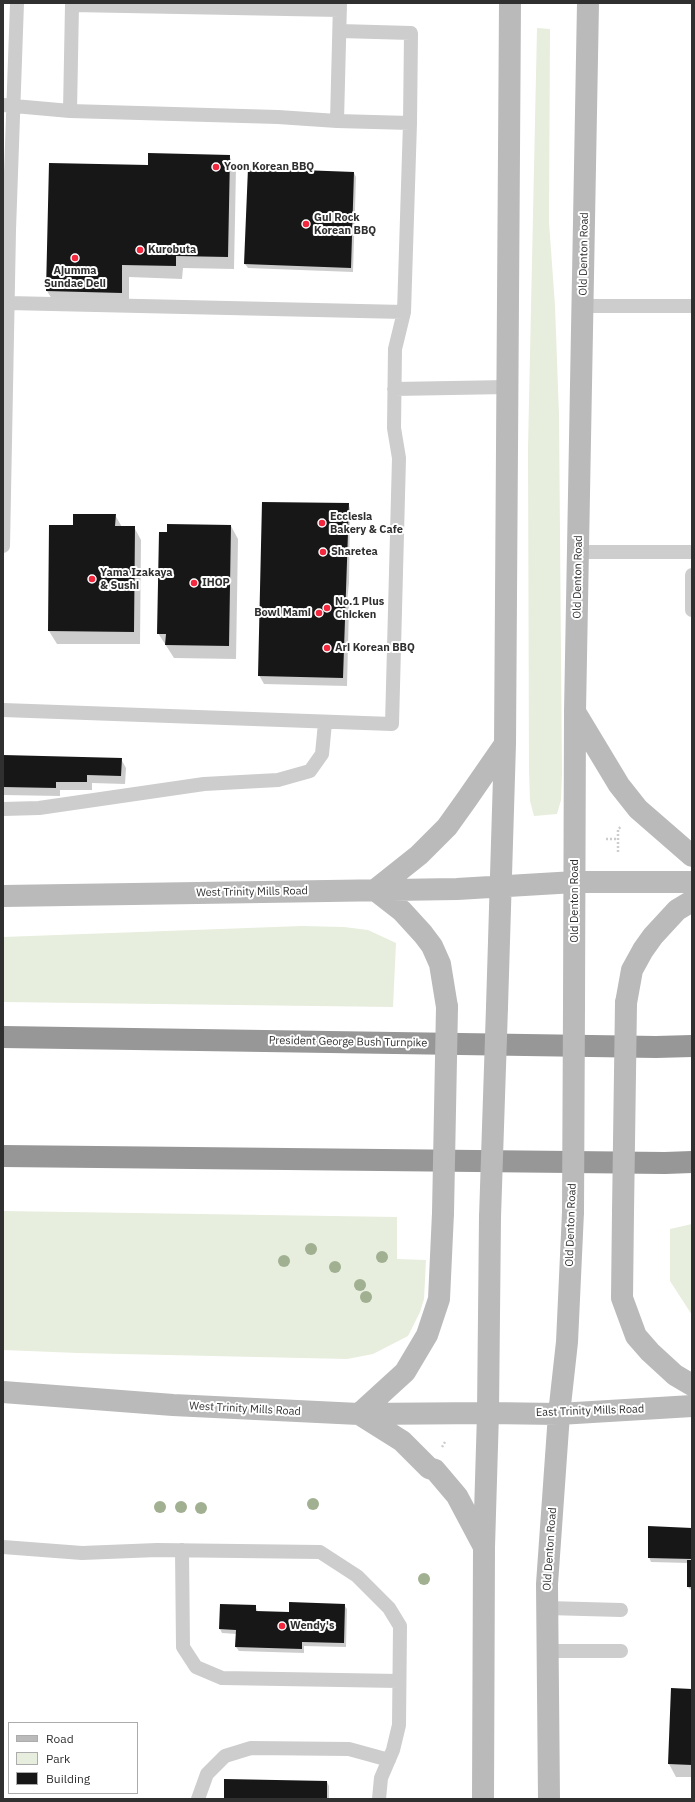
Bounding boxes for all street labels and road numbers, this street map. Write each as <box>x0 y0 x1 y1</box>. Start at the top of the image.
street label: Old Denton Road <box>577 212 591 296</box>
street label: Old Denton Road <box>571 535 585 619</box>
street label: Old Denton Road <box>568 859 582 943</box>
street label: West Trinity Mills Road <box>196 884 308 900</box>
street label: President George Bush Turnpike <box>269 1034 427 1050</box>
street label: Old Denton Road <box>563 1183 579 1267</box>
street label: West Trinity Mills Road <box>189 1399 301 1419</box>
street label: East Trinity Mills Road <box>536 1403 644 1419</box>
street label: Old Denton Road <box>541 1507 559 1591</box>

